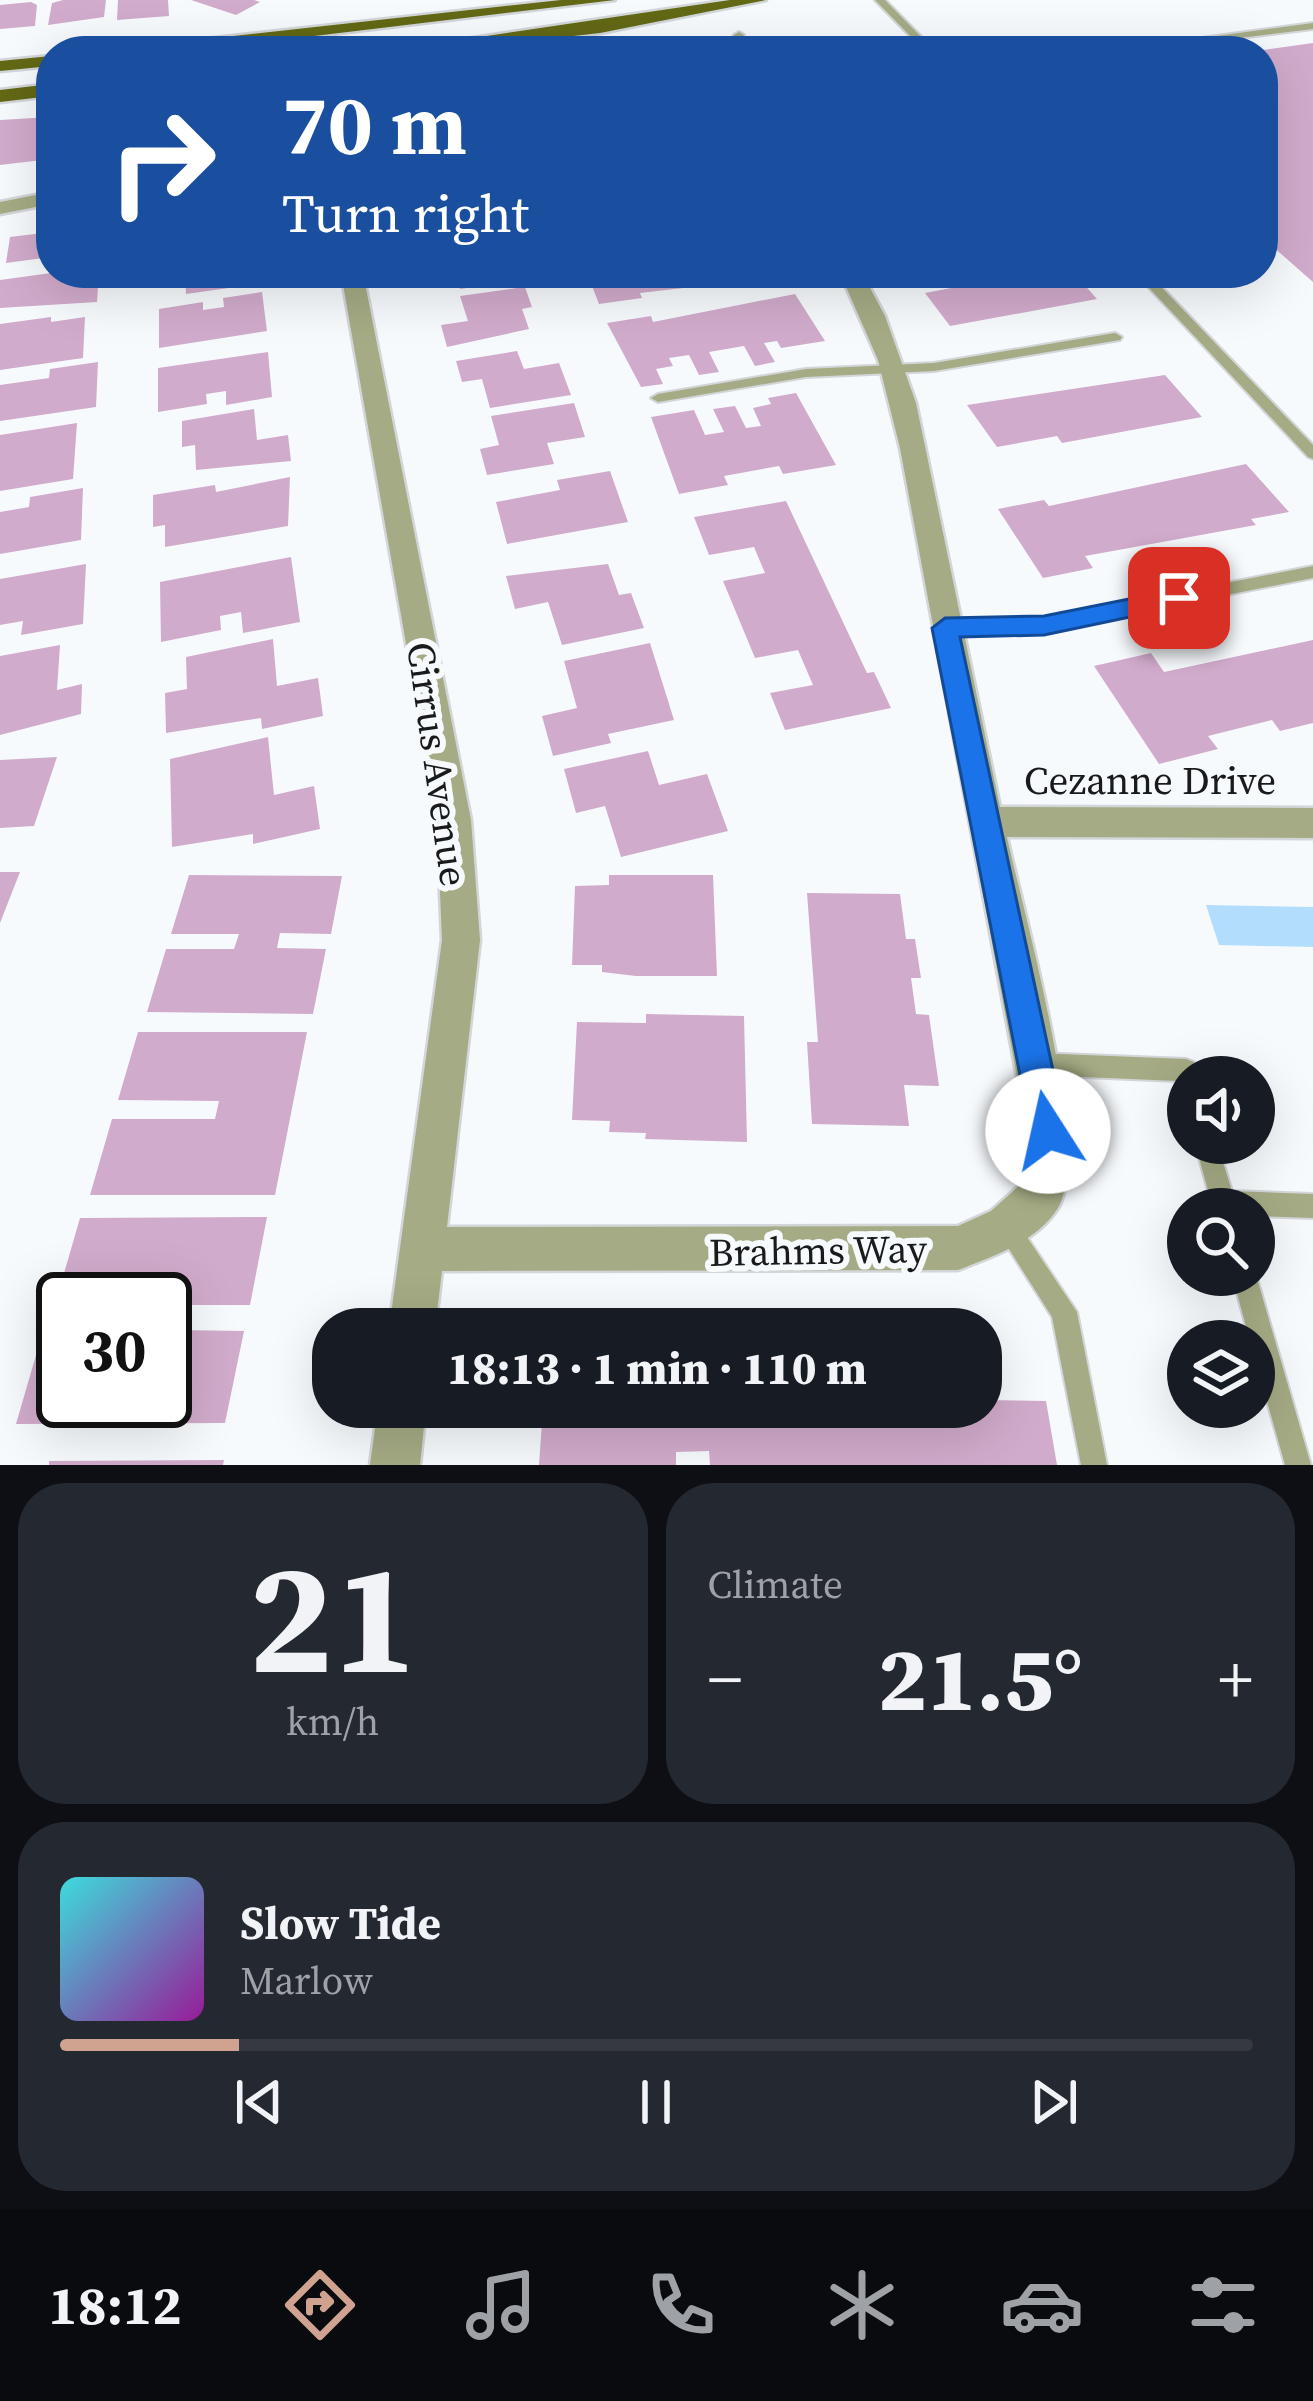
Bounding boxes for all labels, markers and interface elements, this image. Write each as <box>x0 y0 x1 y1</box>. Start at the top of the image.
text: 70 m <box>282 67 467 182</box>
icon: right <box>84 84 240 240</box>
text: Turn right <box>282 176 529 250</box>
pin <box>1128 547 1230 649</box>
icon: arrive <box>1146 565 1212 631</box>
street label: Cirrus Avenue <box>394 639 481 890</box>
street label: Cezanne Drive <box>1024 754 1276 807</box>
map controls <box>1167 1056 1275 1428</box>
button: sound <box>1167 1056 1275 1164</box>
position arrow <box>985 1068 1111 1194</box>
button: search <box>1167 1188 1275 1296</box>
street label: Brahms Way <box>709 1222 928 1279</box>
speed limit sign: 30 <box>36 1272 192 1428</box>
button: layers <box>1167 1320 1275 1428</box>
text: 18:13 · 1 min · 110 m <box>447 1337 867 1399</box>
text: 21 <box>248 1510 417 1724</box>
text: Climate <box>708 1558 843 1611</box>
text: 21.5° <box>878 1617 1083 1740</box>
text: − <box>708 1634 742 1724</box>
text: + <box>1218 1634 1253 1724</box>
text: km/h <box>286 1695 379 1748</box>
text: Slow Tide <box>240 1892 441 1954</box>
text: Marlow <box>240 1954 373 2007</box>
icon: previous <box>226 2069 292 2135</box>
icon: pause <box>623 2069 689 2135</box>
icon: next <box>1021 2069 1087 2135</box>
icon: directions <box>278 2263 362 2347</box>
icon: music <box>459 2263 543 2347</box>
icon: phone <box>639 2263 723 2347</box>
icon: climate <box>820 2263 904 2347</box>
icon: car <box>1000 2263 1084 2347</box>
icon: filters <box>1181 2263 1265 2347</box>
text: 18:12 <box>48 2268 182 2342</box>

